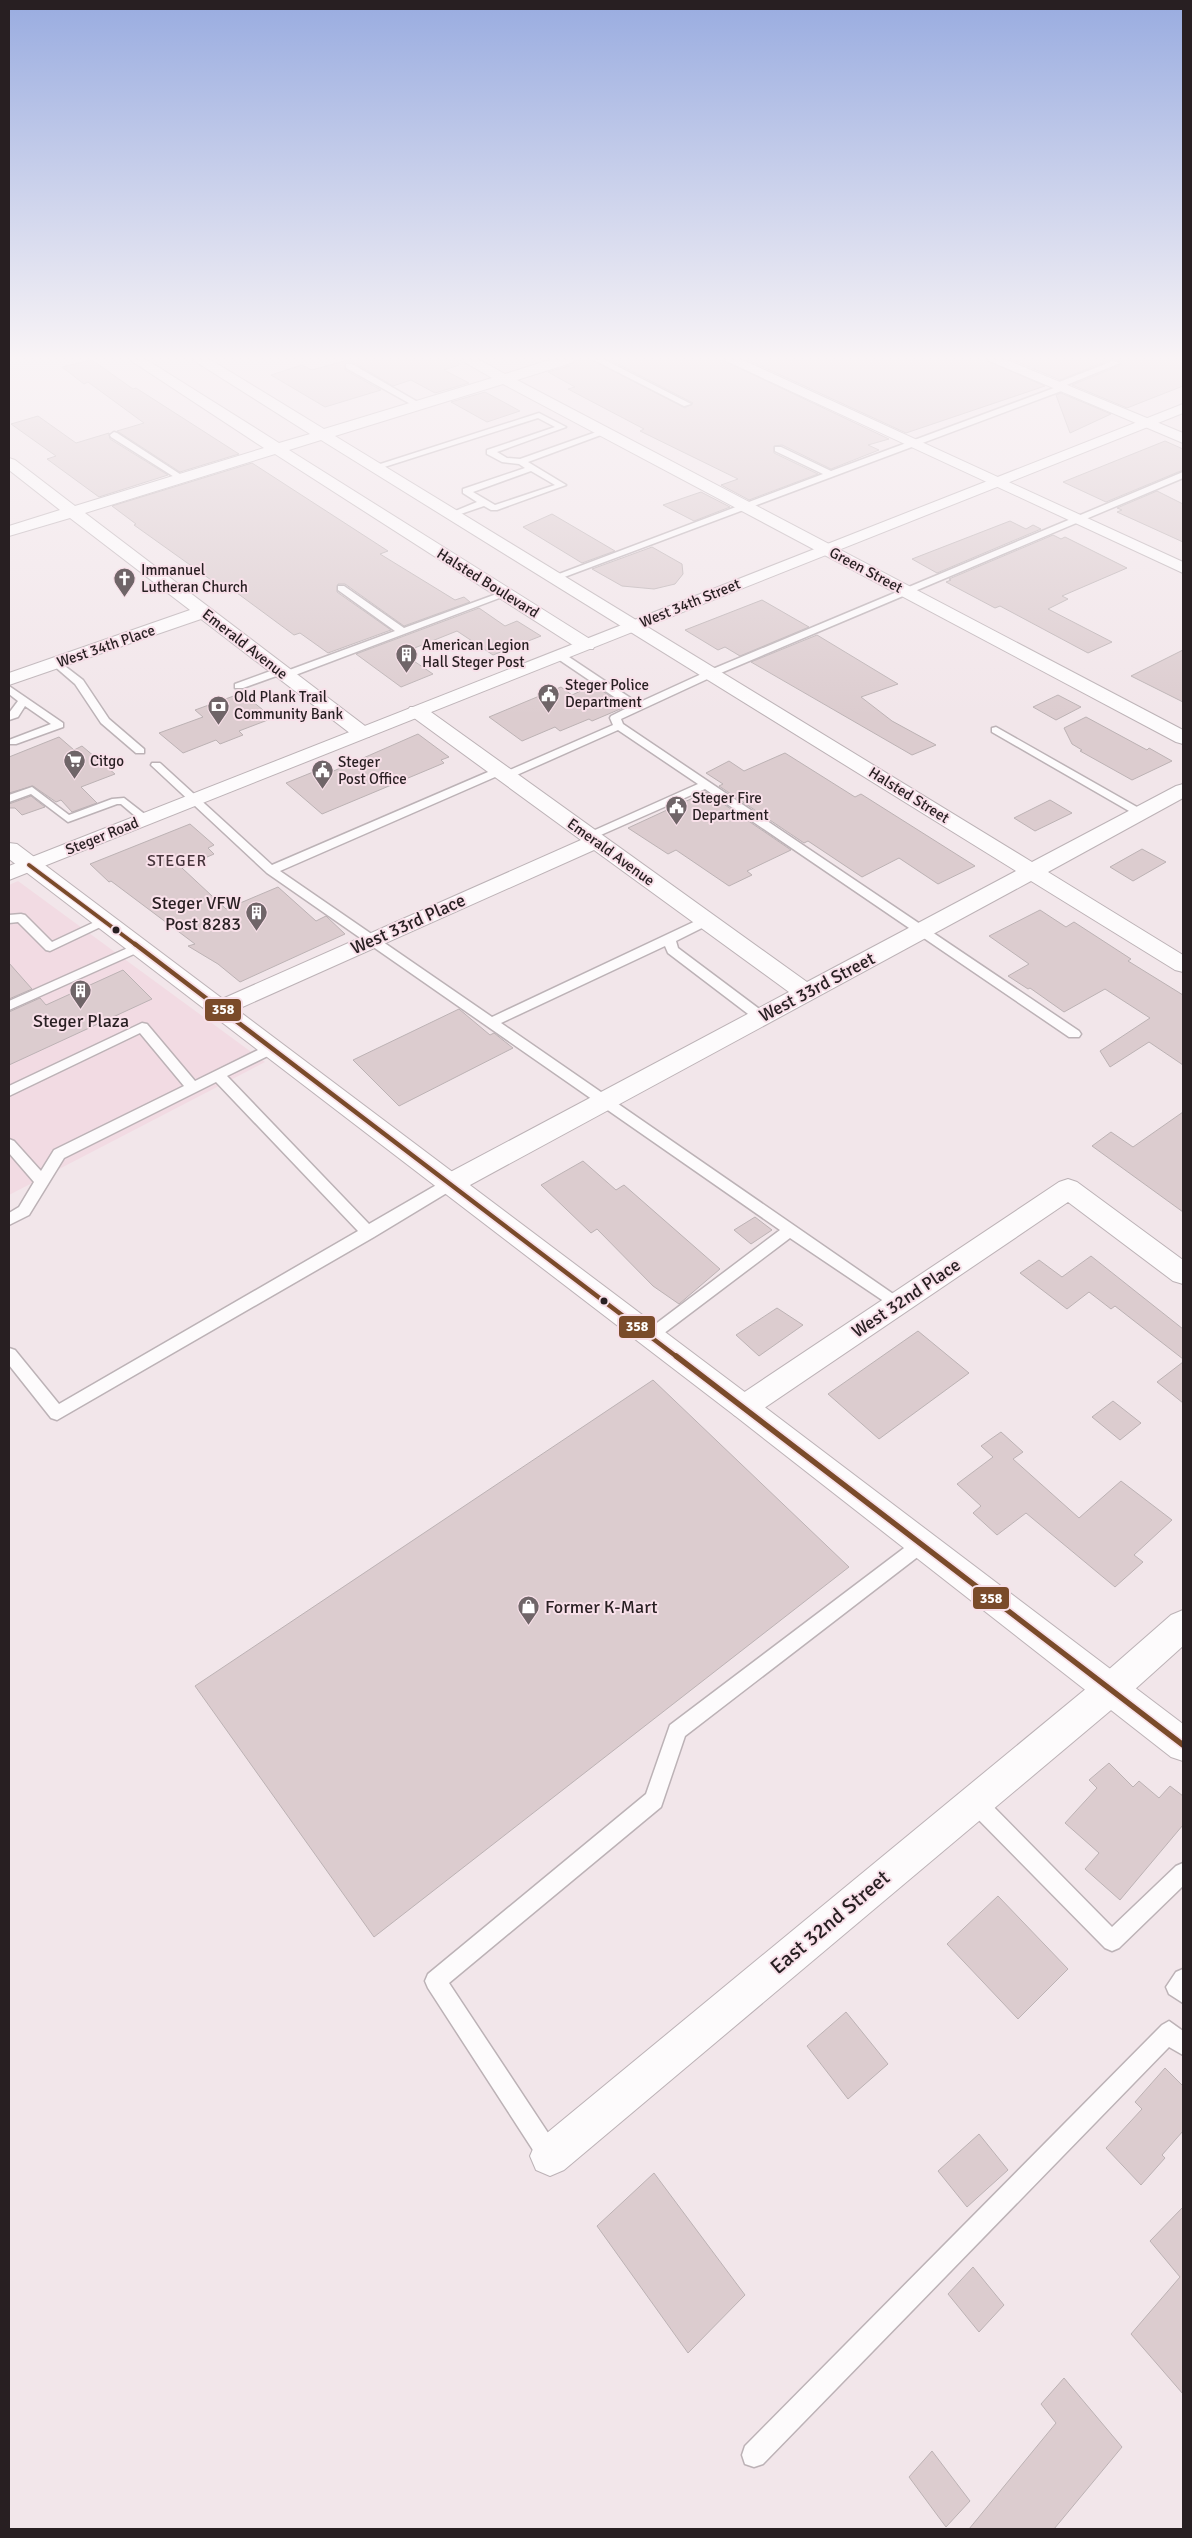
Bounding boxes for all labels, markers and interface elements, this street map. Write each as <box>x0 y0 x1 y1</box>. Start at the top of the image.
street label: Green Street <box>826 543 906 597</box>
street label: Halsted Boulevard <box>434 544 542 622</box>
place label: Immanuel Lutheran Church <box>141 561 248 596</box>
church icon: Immanuel Lutheran Church <box>113 567 137 598</box>
street label: West 34th Street <box>637 575 743 631</box>
street label: Emerald Avenue <box>199 605 291 683</box>
street label: West 34th Place <box>55 621 157 671</box>
place label: American Legion Hall Steger Post <box>422 636 530 671</box>
building icon: American Legion Hall Steger Post <box>394 642 418 673</box>
place label: Steger Police Department <box>565 676 649 711</box>
public building icon: Steger Police Department <box>537 682 561 713</box>
place label: Old Plank Trail Community Bank <box>234 688 344 723</box>
bank icon: Old Plank Trail Community Bank <box>206 694 230 725</box>
supermarket icon: Citgo <box>62 749 86 780</box>
place label: Citgo <box>90 752 124 770</box>
place label: Steger Post Office <box>338 753 407 788</box>
public building icon: Steger Post Office <box>310 759 334 790</box>
street label: Halsted Street <box>865 763 953 827</box>
place label: Steger Fire Department <box>692 789 769 824</box>
public building icon: Steger Fire Department <box>664 795 688 826</box>
street label: Steger Road <box>63 813 141 859</box>
street label: Emerald Avenue <box>564 814 658 890</box>
district label: STEGER <box>147 851 207 871</box>
street label: West 33rd Place <box>347 889 469 959</box>
place label: Steger VFW Post 8283 <box>152 892 241 935</box>
building icon: Steger VFW Post 8283 <box>245 901 269 932</box>
unlabelled marker <box>111 925 121 935</box>
street label: West 33rd Street <box>755 947 879 1027</box>
building icon: Steger Plaza <box>69 979 93 1010</box>
line badge: 358 <box>204 998 242 1022</box>
text: 358 <box>212 1001 235 1018</box>
place label: Steger Plaza <box>33 1010 129 1032</box>
street label: West 32nd Place <box>847 1254 965 1342</box>
unlabelled marker <box>599 1296 609 1306</box>
line badge: 358 <box>618 1315 656 1339</box>
text: 358 <box>626 1318 649 1335</box>
line badge: 358 <box>972 1586 1010 1610</box>
text: 358 <box>980 1590 1003 1607</box>
shop icon: Former K-Mart <box>517 1595 541 1626</box>
place label: Former K-Mart <box>545 1596 658 1618</box>
street label: East 32nd Street <box>765 1864 895 1980</box>

